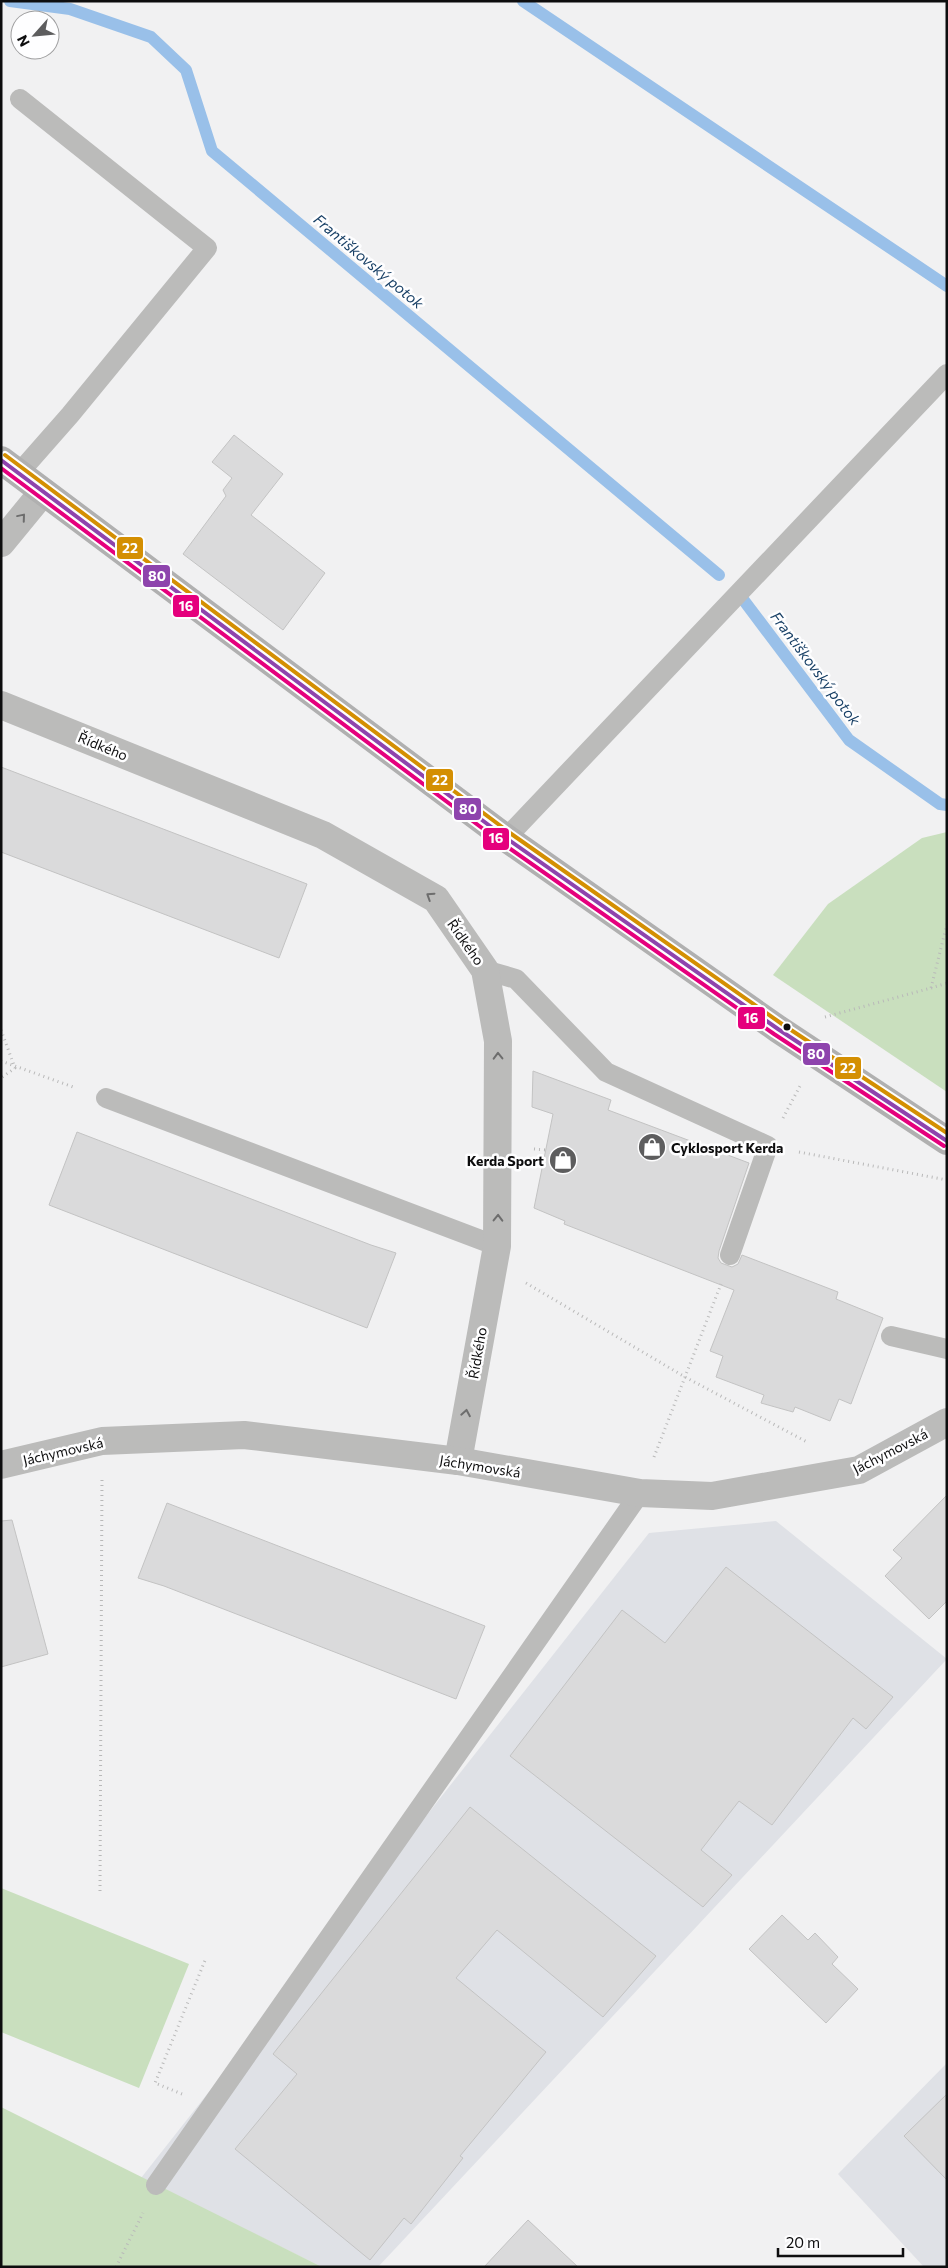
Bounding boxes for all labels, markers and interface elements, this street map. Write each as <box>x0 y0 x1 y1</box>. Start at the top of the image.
north arrow <box>10 10 60 60</box>
text: N <box>13 33 33 50</box>
water label: Františkovský potok <box>310 210 428 313</box>
one-way arrow <box>17 514 25 523</box>
line badge: 22 <box>116 536 144 560</box>
text: 22 <box>122 539 138 556</box>
line badge: 80 <box>142 564 171 588</box>
text: 80 <box>148 567 166 584</box>
line badge: 16 <box>172 594 200 618</box>
text: 16 <box>179 597 194 614</box>
water label: Františkovský potok <box>767 608 865 729</box>
street label: Řídkého <box>76 728 130 764</box>
line badge: 22 <box>425 768 454 792</box>
text: 22 <box>432 771 448 788</box>
line badge: 80 <box>453 797 482 821</box>
text: 80 <box>459 800 477 817</box>
line badge: 16 <box>482 827 510 851</box>
text: 16 <box>489 829 504 846</box>
one-way arrow <box>426 893 436 902</box>
street label: Řídkého <box>444 916 488 968</box>
line badge: 16 <box>737 1006 766 1030</box>
text: 16 <box>744 1009 759 1026</box>
unlabelled marker <box>782 1022 792 1032</box>
line badge: 80 <box>802 1042 831 1066</box>
text: 80 <box>807 1045 825 1062</box>
one-way arrow <box>493 1052 503 1060</box>
line badge: 22 <box>834 1056 862 1080</box>
text: 22 <box>840 1059 856 1076</box>
shop icon: Cyklosport Kerda <box>637 1132 667 1162</box>
place label: Cyklosport Kerda <box>671 1139 783 1156</box>
shop icon: Kerda Sport <box>548 1145 578 1175</box>
place label: Kerda Sport <box>467 1152 544 1169</box>
one-way arrow <box>492 1214 503 1222</box>
street label: Řídkého <box>464 1326 490 1380</box>
one-way arrow <box>461 1409 471 1417</box>
street label: Jáchymovská <box>850 1425 930 1477</box>
street label: Jáchymovská <box>21 1433 105 1469</box>
street label: Jáchymovská <box>438 1451 522 1481</box>
scale bar <box>778 2226 903 2258</box>
text: 20 m <box>786 2233 820 2251</box>

